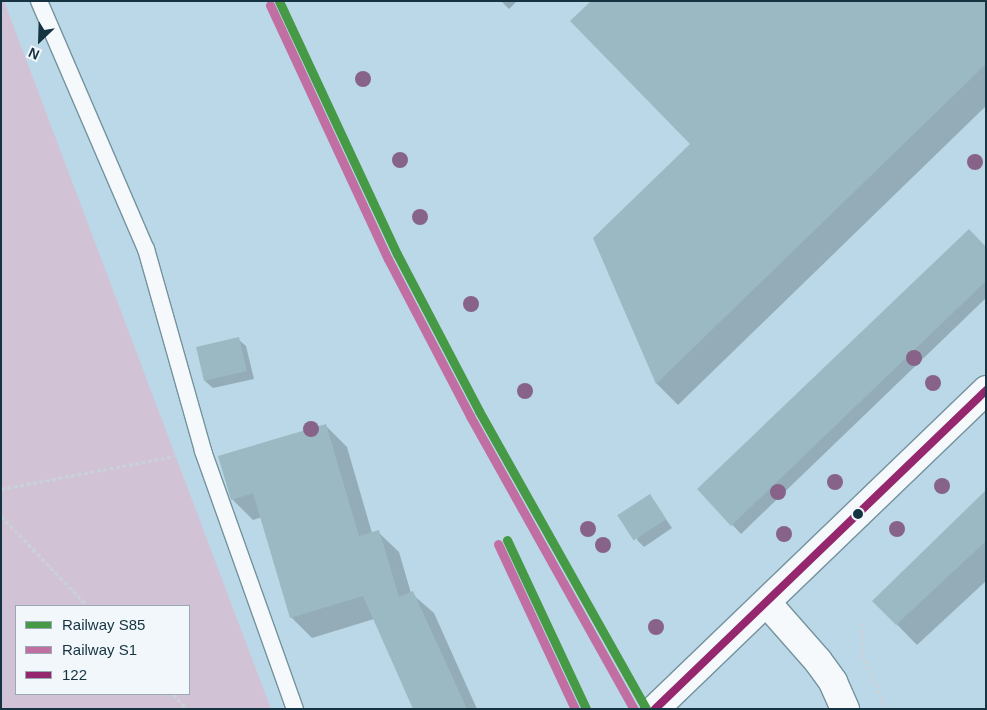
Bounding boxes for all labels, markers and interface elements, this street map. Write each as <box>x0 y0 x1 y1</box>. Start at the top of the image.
north arrow <box>15 15 65 65</box>
text: N <box>26 44 42 63</box>
unlabelled marker <box>853 509 863 519</box>
legend <box>15 605 190 695</box>
text: Railway S85 <box>62 616 145 633</box>
text: Railway S1 <box>62 641 137 658</box>
text: 122 <box>62 666 87 683</box>

